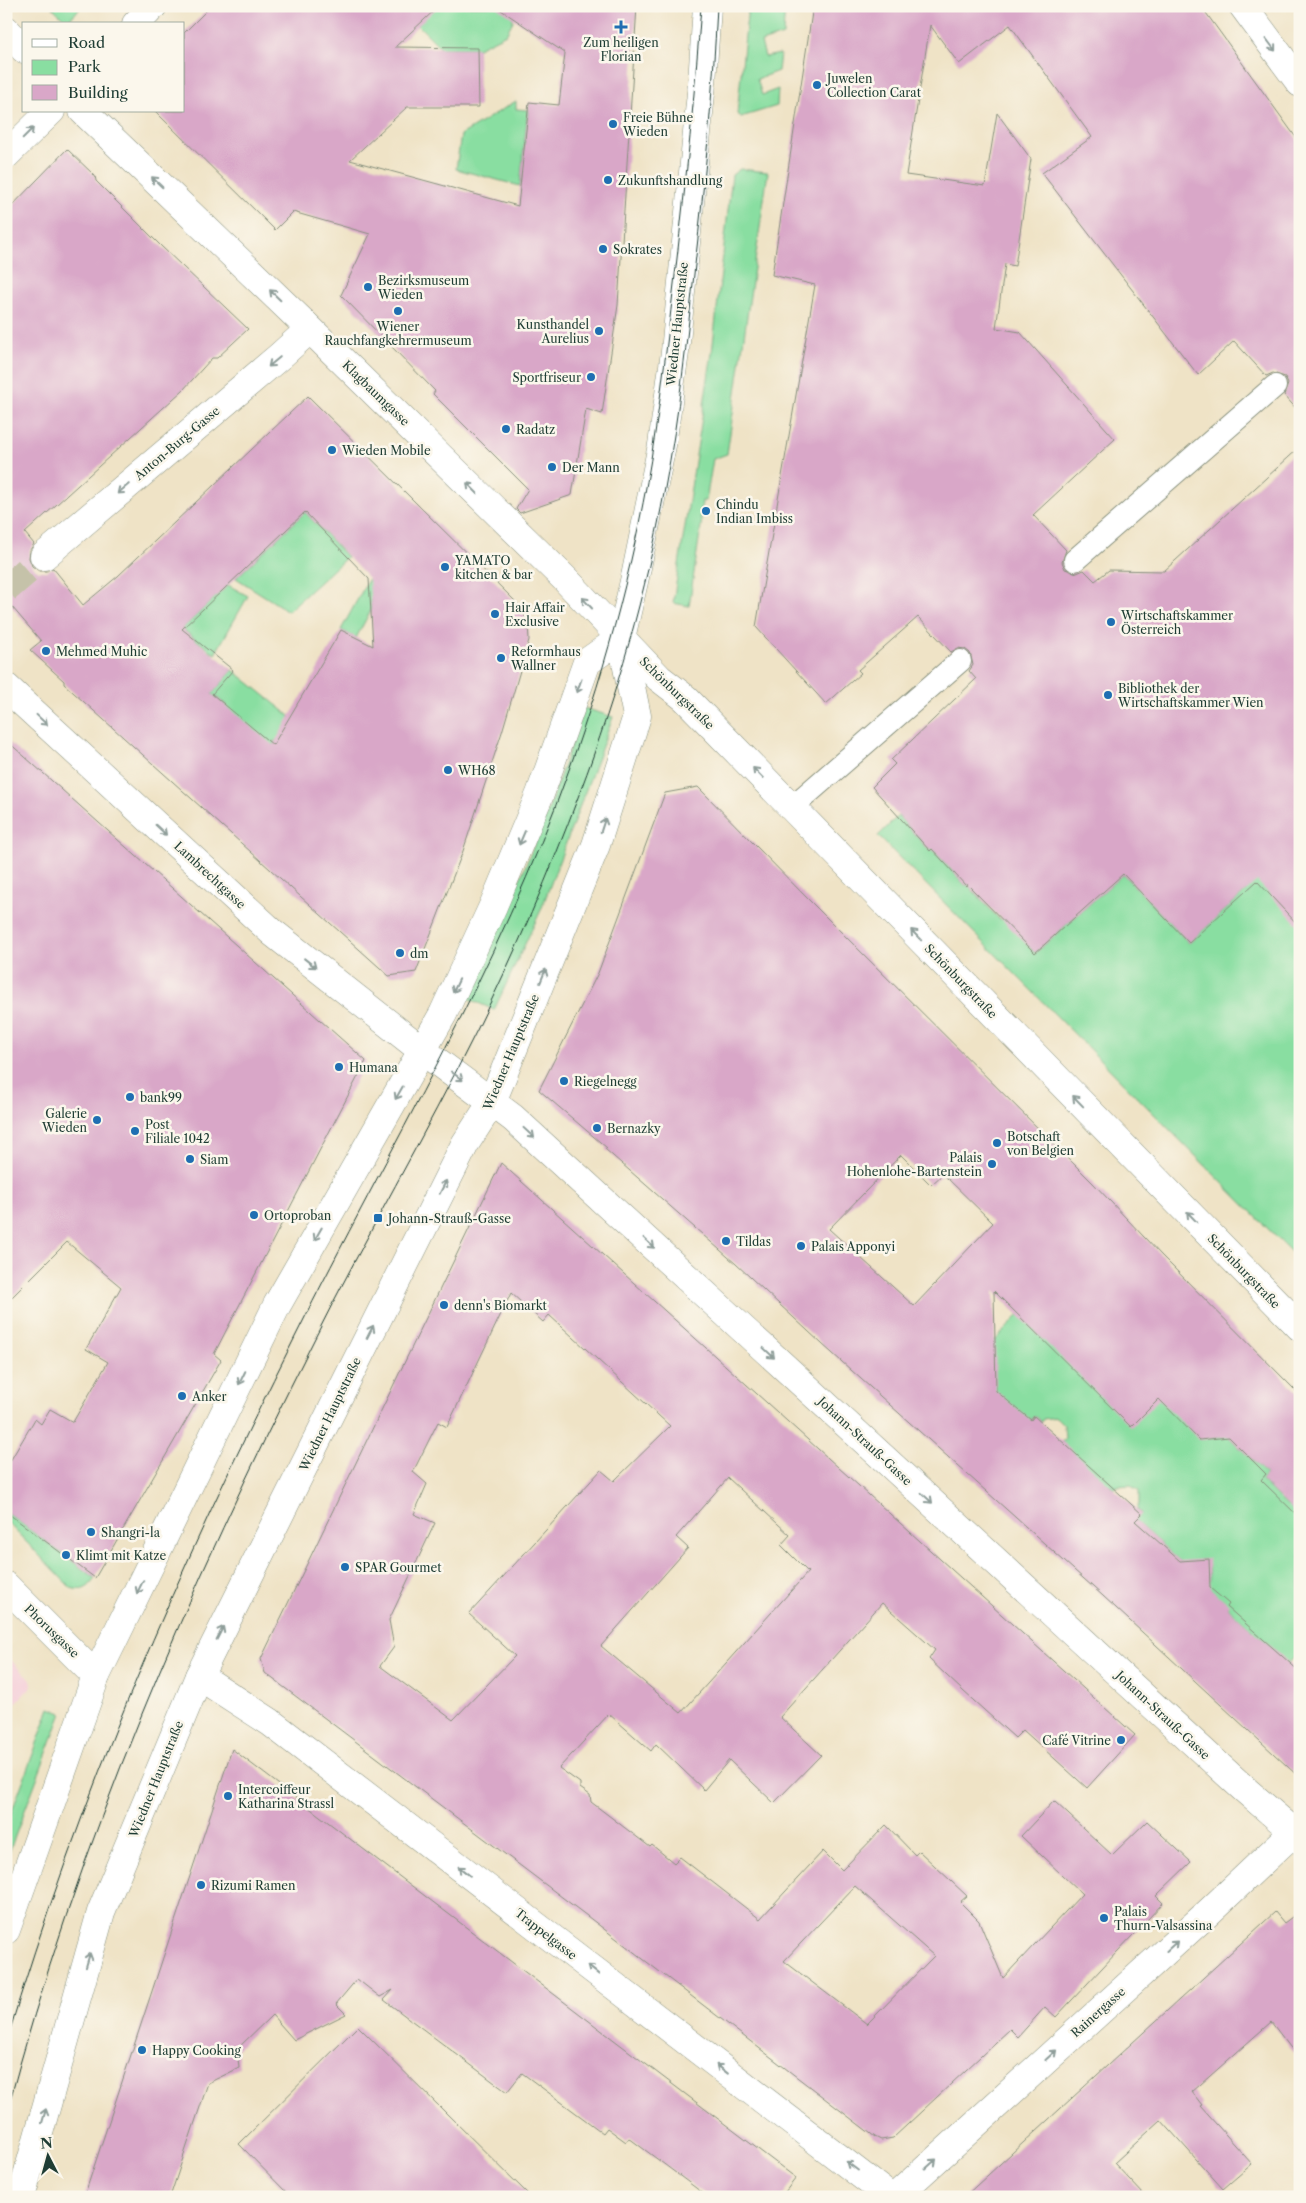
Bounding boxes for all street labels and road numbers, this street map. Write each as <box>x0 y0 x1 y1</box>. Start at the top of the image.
street label: Wiedner Hauptstraße <box>663 261 691 388</box>
street label: Klagbaumgasse <box>339 357 413 429</box>
street label: Anton-Burg-Gasse <box>131 403 223 484</box>
street label: Schönburgstraße <box>637 654 718 732</box>
street label: Lambrechtgasse <box>171 838 249 912</box>
street label: Schönburgstraße <box>922 941 1000 1022</box>
street label: Wiedner Hauptstraße <box>479 992 542 1113</box>
street label: Schönburgstraße <box>1205 1231 1283 1312</box>
street label: Wiedner Hauptstraße <box>296 1355 364 1474</box>
street label: Johann-Strauß-Gasse <box>813 1392 915 1489</box>
street label: Phorusgasse <box>22 1601 83 1661</box>
street label: Johann-Strauß-Gasse <box>1111 1666 1213 1763</box>
street label: Wiedner Hauptstraße <box>125 1718 186 1840</box>
street label: Trappelgasse <box>512 1905 580 1963</box>
street label: Rainergasse <box>1068 1984 1128 2040</box>

